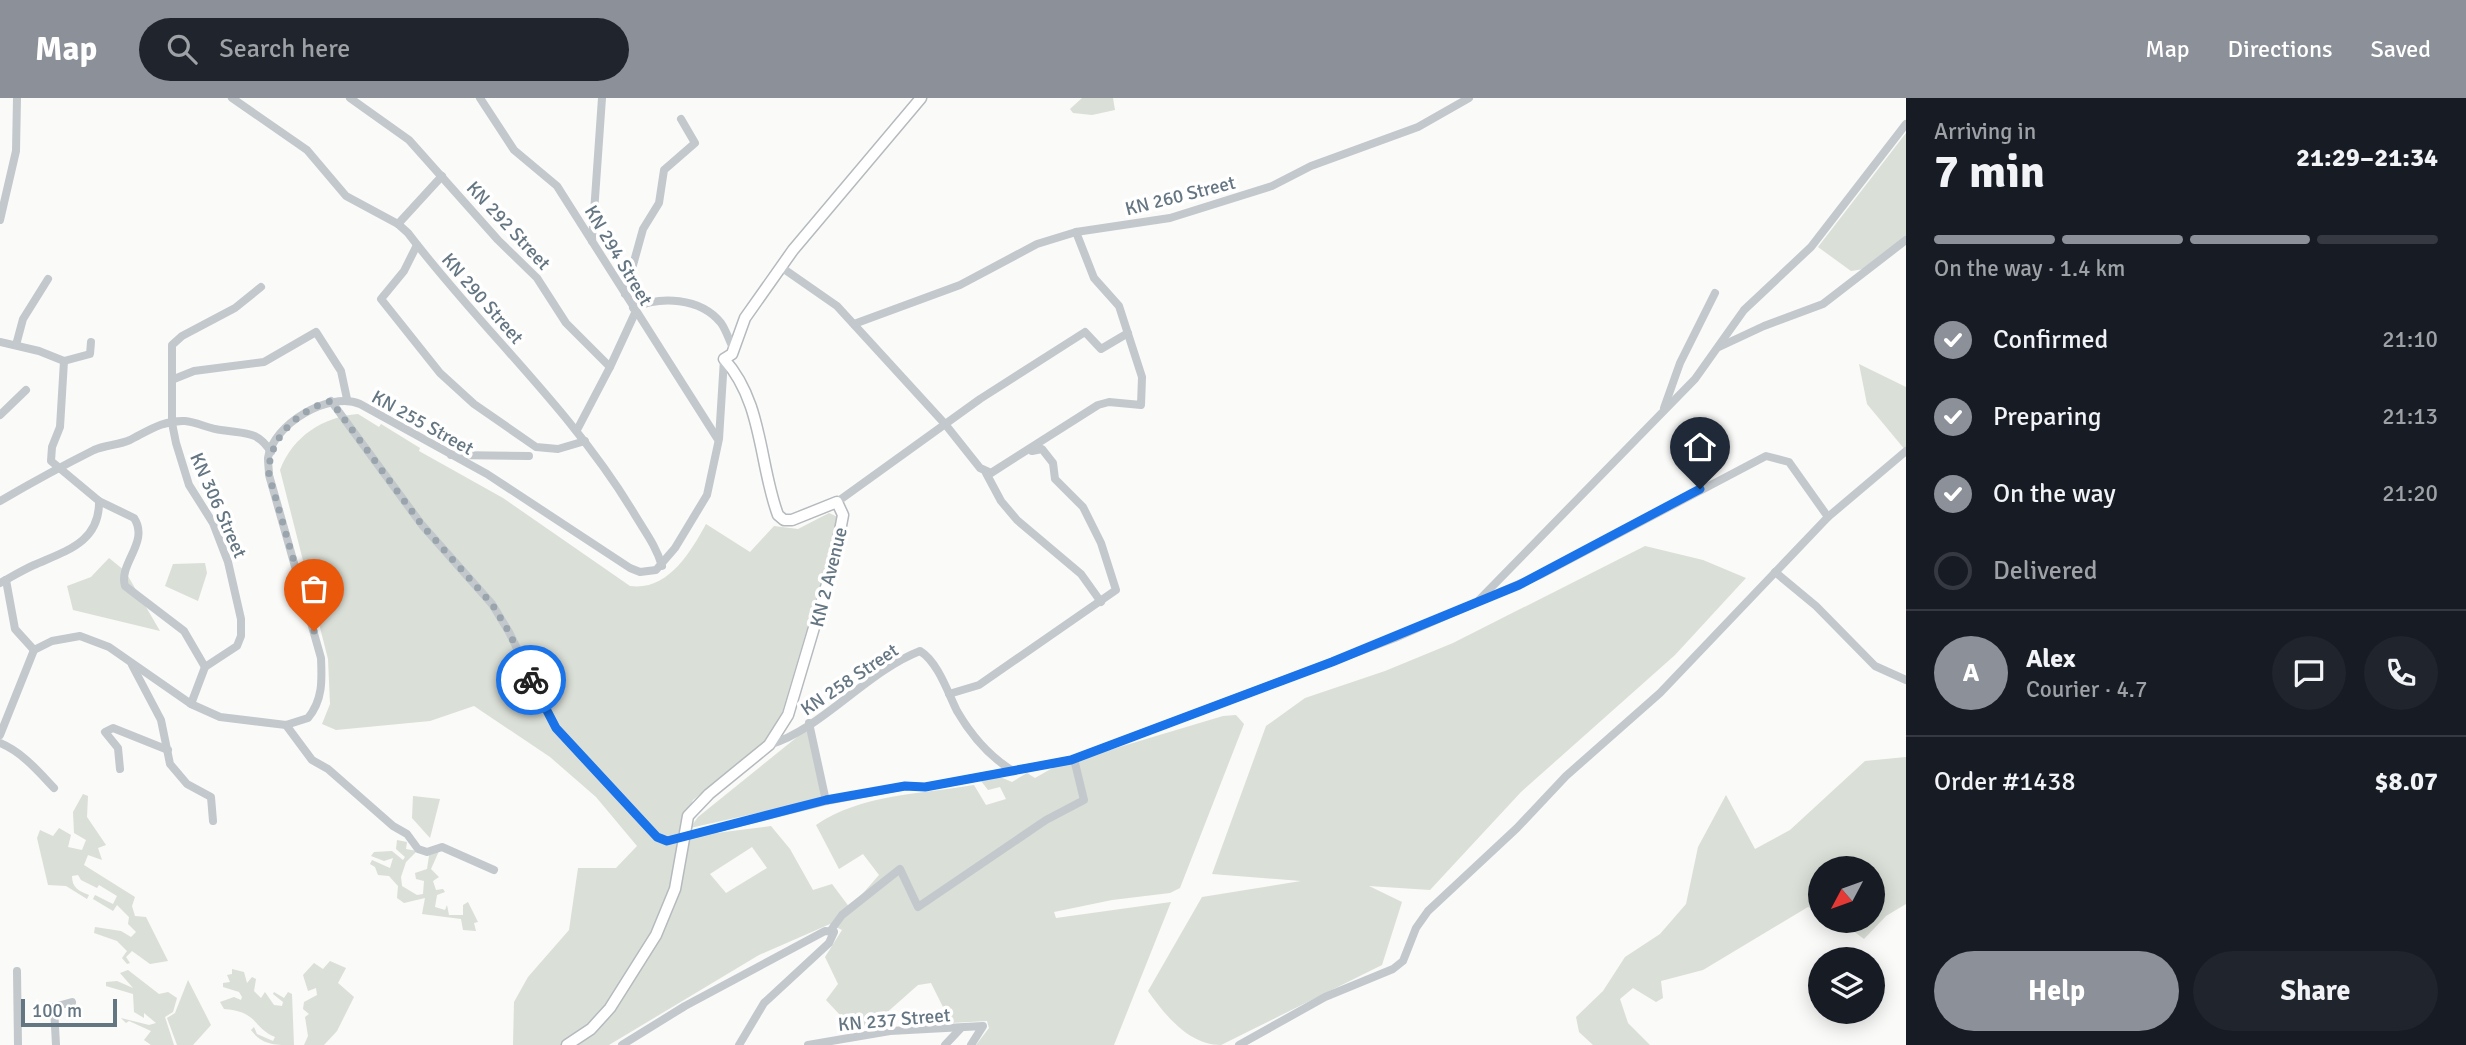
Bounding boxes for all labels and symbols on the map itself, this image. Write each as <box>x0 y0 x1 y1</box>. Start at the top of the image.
street label: KN 260 Street <box>1123 171 1238 221</box>
street label: KN 292 Street <box>461 176 556 275</box>
street label: KN 294 Street <box>579 201 658 310</box>
street label: KN 290 Street <box>436 248 529 349</box>
street label: KN 255 Street <box>367 385 478 461</box>
pin <box>1670 417 1730 489</box>
street label: KN 306 Street <box>184 449 252 562</box>
street label: KN 2 Avenue <box>805 525 853 630</box>
pin <box>284 559 344 631</box>
street label: KN 258 Street <box>796 638 903 721</box>
courier <box>496 645 566 715</box>
north arrow <box>1808 856 1885 933</box>
scale bar <box>21 996 117 1028</box>
street label: KN 237 Street <box>837 1003 952 1037</box>

